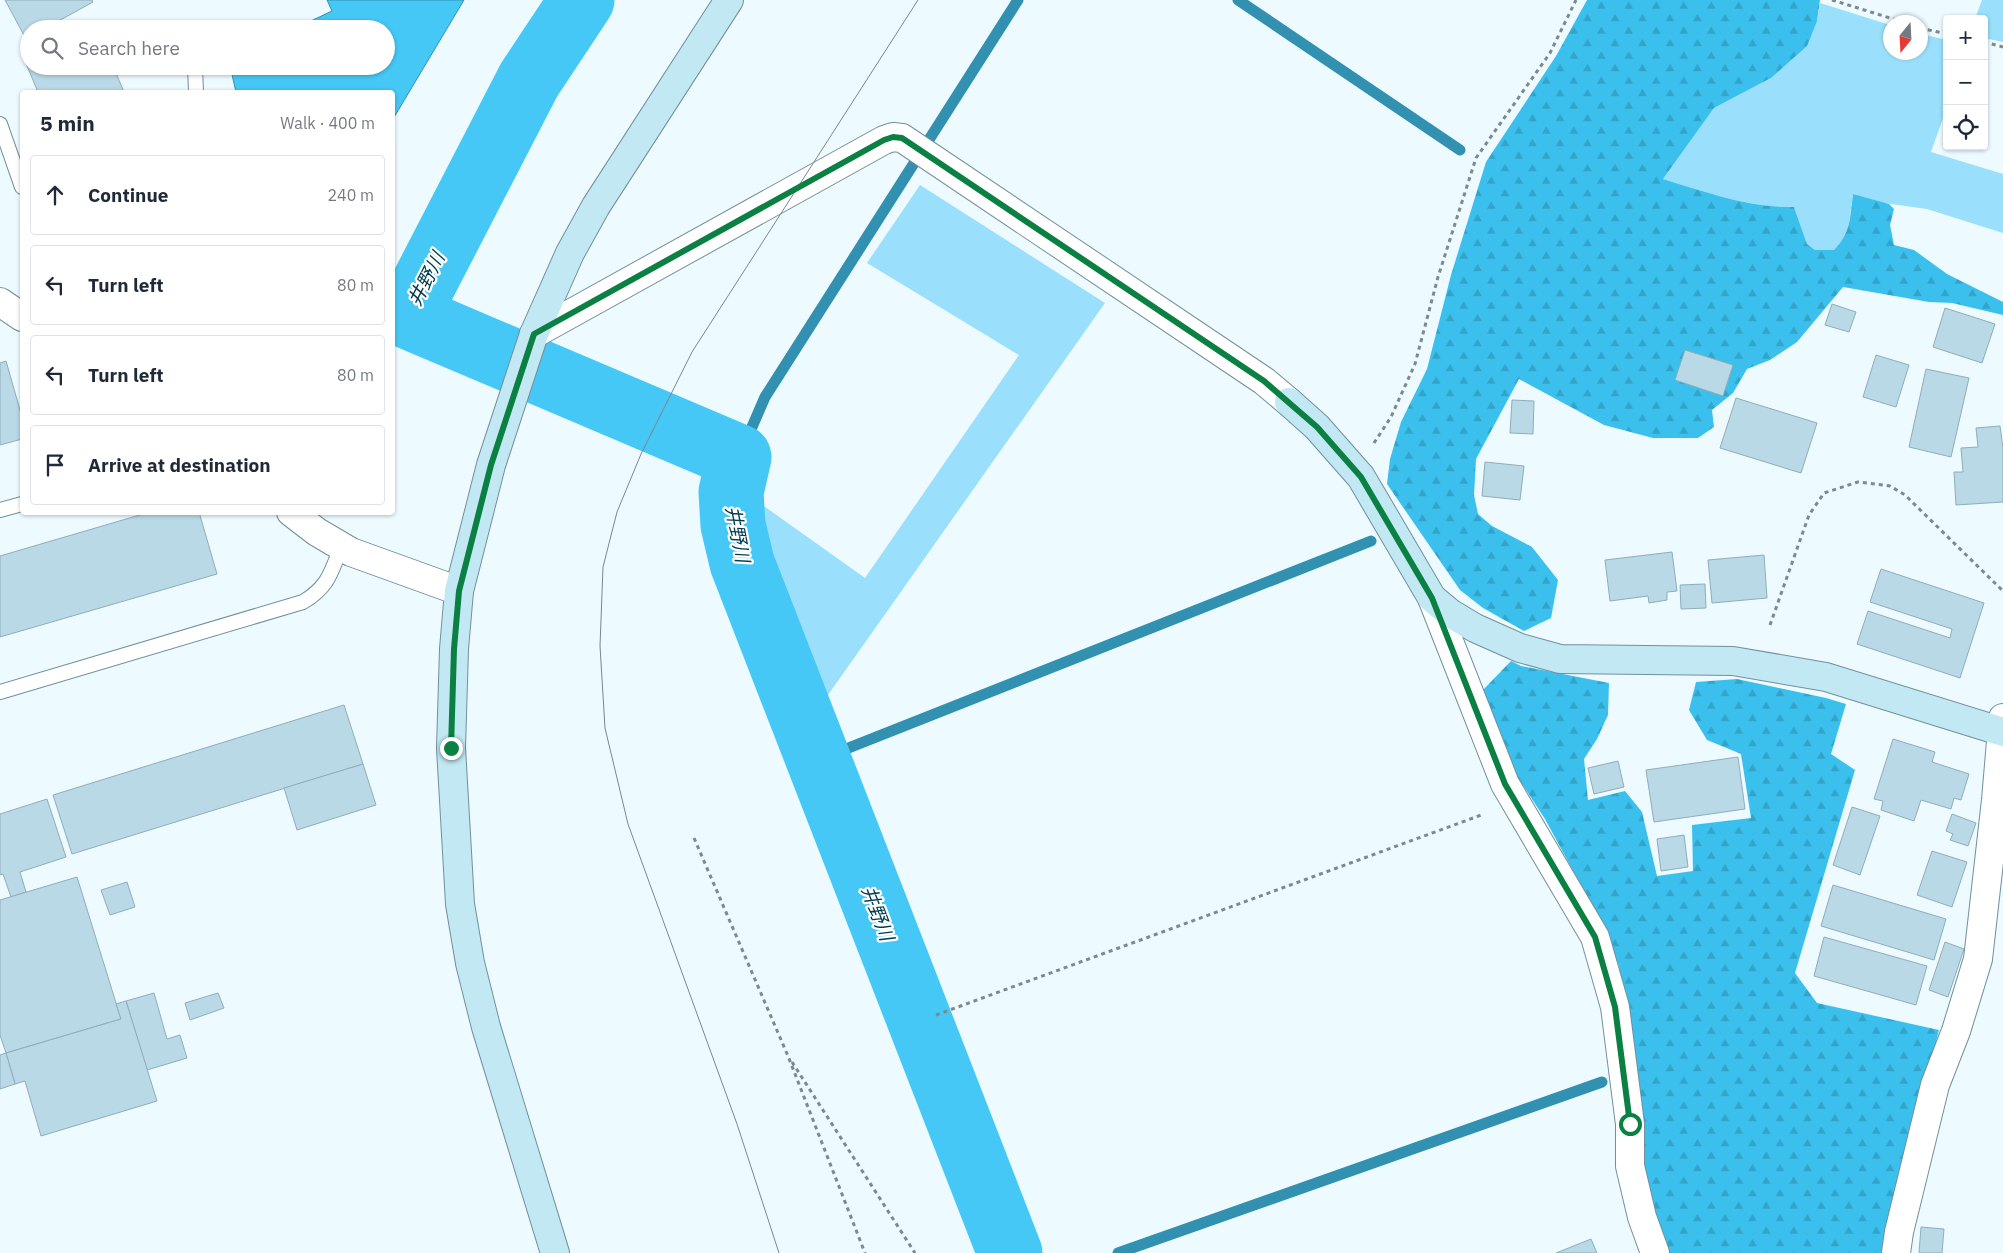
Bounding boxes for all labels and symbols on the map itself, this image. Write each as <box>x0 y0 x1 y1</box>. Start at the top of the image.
north arrow <box>1883 15 1928 60</box>
water label: 井野川 <box>402 246 451 310</box>
water label: 井野川 <box>721 504 756 566</box>
route end <box>440 737 463 760</box>
water label: 井野川 <box>857 882 900 946</box>
route start <box>1619 1113 1642 1136</box>

